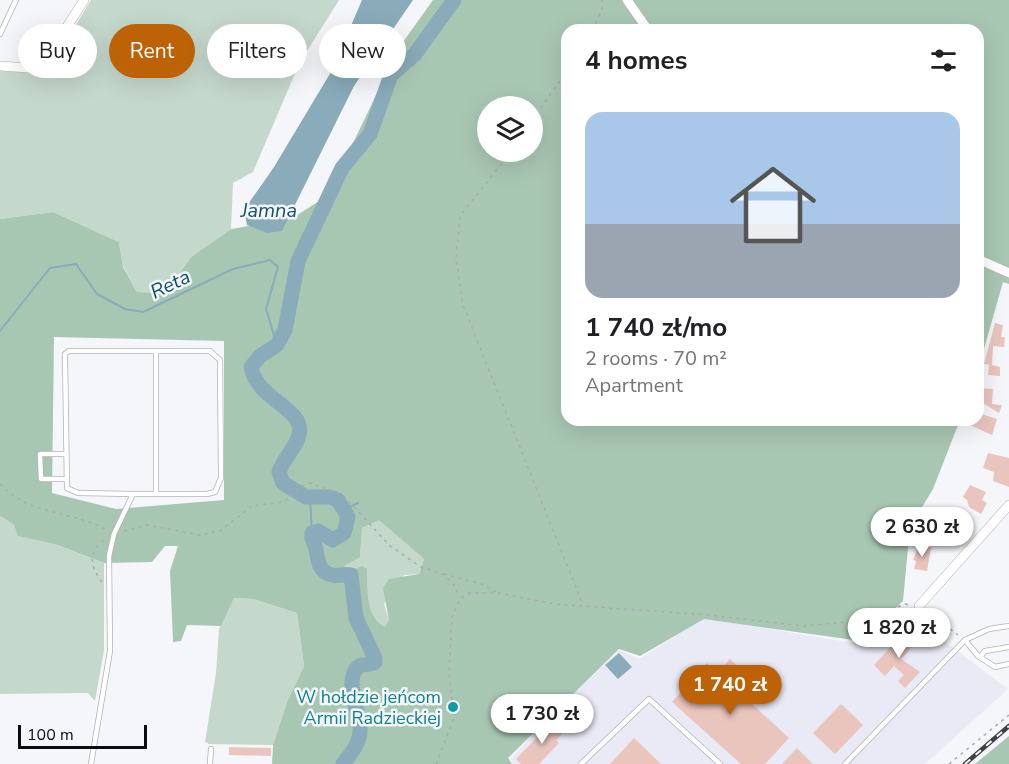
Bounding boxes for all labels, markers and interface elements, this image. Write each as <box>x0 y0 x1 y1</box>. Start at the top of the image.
chip: Buy <box>18 24 97 78</box>
chip: Rent <box>109 24 195 78</box>
chip: Filters <box>207 24 307 78</box>
chip: New <box>319 24 406 78</box>
text: 4 homes <box>585 43 687 78</box>
icon: filters <box>927 44 960 77</box>
map controls <box>477 96 543 162</box>
button: layers <box>477 96 543 162</box>
icon: home <box>719 151 827 259</box>
water label: Jamna <box>240 197 297 224</box>
water label: Reta <box>146 263 195 306</box>
text: 1 740 zł/mo <box>585 310 727 345</box>
text: 2 rooms · 70 m² <box>585 345 727 372</box>
text: Apartment <box>585 372 683 399</box>
pin: 2 630 zł <box>860 507 984 558</box>
text: 2 630 zł <box>885 513 959 540</box>
pin: 1 820 zł <box>837 608 961 659</box>
text: 1 820 zł <box>862 614 936 641</box>
pin: 1 740 zł <box>668 665 792 716</box>
text: 1 740 zł <box>693 671 767 698</box>
place label: W hołdzie jeńcom Armii Radzieckiej <box>296 685 441 730</box>
pin: 1 730 zł <box>480 694 604 745</box>
marker: W hołdzie jeńcom Armii Radzieckiej <box>446 700 460 714</box>
text: 1 730 zł <box>505 700 579 727</box>
scale bar <box>18 722 147 750</box>
text: 100 m <box>27 724 74 746</box>

